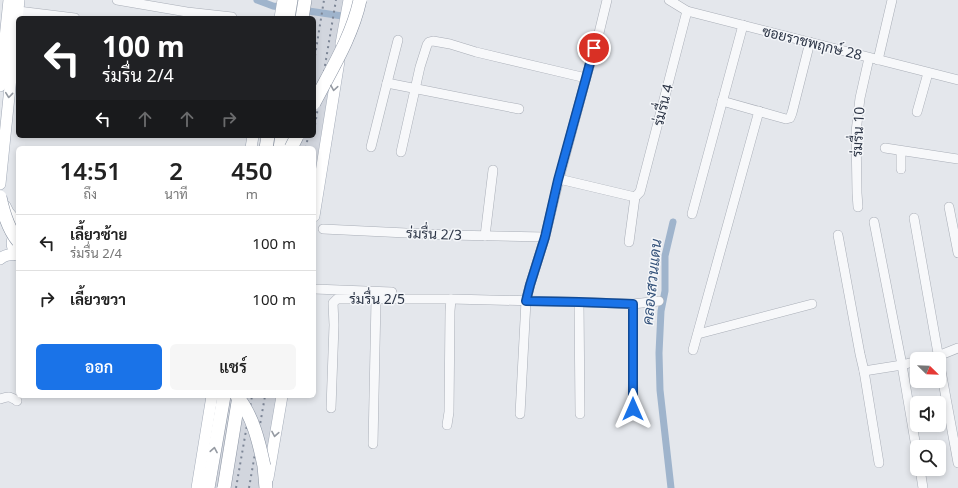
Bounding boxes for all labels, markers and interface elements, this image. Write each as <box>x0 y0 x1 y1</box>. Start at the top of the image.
street label: ซอยราชพฤกษ์ 28 <box>760 21 864 64</box>
text: 100 m <box>102 27 185 65</box>
pin <box>577 31 611 65</box>
icon: left <box>36 32 88 84</box>
icon: arrive <box>583 37 605 59</box>
text: ร่มรื่น 2/4 <box>102 63 174 87</box>
street label: ร่มรื่น 4 <box>646 81 677 128</box>
one-way arrow <box>331 85 339 91</box>
one-way arrow <box>5 92 14 98</box>
street label: ร่มรื่น 10 <box>845 106 868 158</box>
icon: left <box>92 108 114 130</box>
icon: ahead <box>134 108 156 130</box>
icon: ahead <box>176 108 198 130</box>
icon: right <box>218 108 240 130</box>
text: 14:51 <box>60 154 121 187</box>
text: 2 <box>169 154 183 187</box>
text: 450 <box>231 154 272 187</box>
text: ถึง <box>84 185 97 203</box>
text: นาที <box>165 185 188 203</box>
text: m <box>246 185 258 203</box>
street label: ร่มรื่น 2/3 <box>406 221 462 244</box>
text: เลี้ยวซ้าย <box>70 224 127 244</box>
icon: left <box>36 232 58 254</box>
text: 100 m <box>252 233 296 253</box>
water label: คลองสวนแดน <box>637 237 666 326</box>
text: ร่มรื่น 2/4 <box>70 244 122 262</box>
street label: ร่มรื่น 2/5 <box>349 287 405 308</box>
icon: right <box>36 288 58 310</box>
text: เลี้ยวขวา <box>70 289 126 309</box>
text: 100 m <box>252 289 296 309</box>
button: ออก <box>36 344 162 390</box>
button: แชร์ <box>170 344 296 390</box>
north arrow <box>910 352 946 388</box>
map controls <box>910 352 946 476</box>
position arrow <box>612 388 654 430</box>
button: sound <box>910 396 946 432</box>
one-way arrow <box>271 431 280 438</box>
button: search <box>910 440 946 476</box>
one-way arrow <box>210 446 218 453</box>

